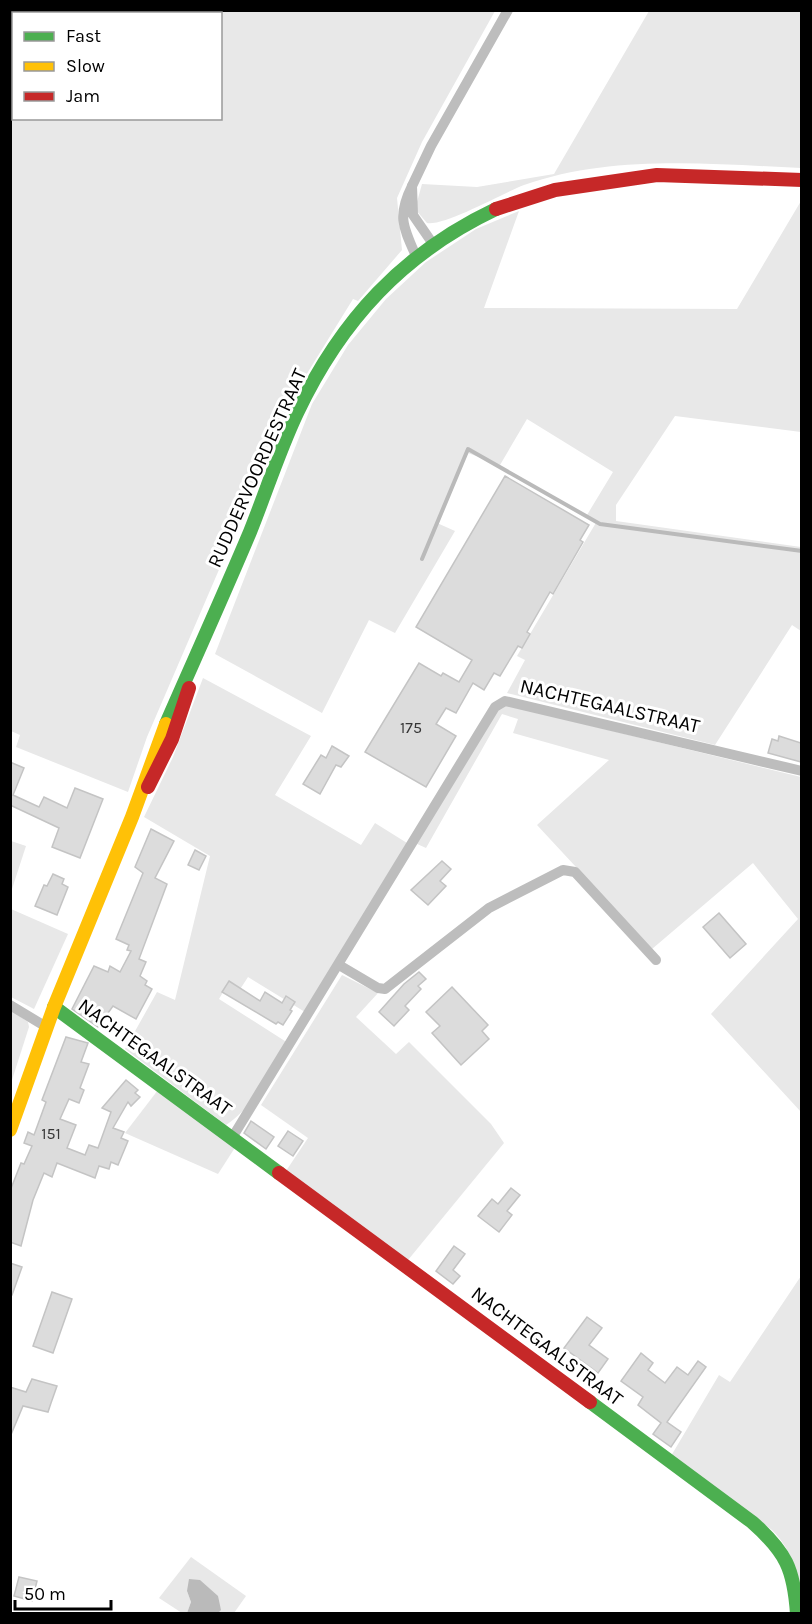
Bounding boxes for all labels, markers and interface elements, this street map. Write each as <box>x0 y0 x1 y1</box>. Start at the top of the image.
legend <box>12 12 222 120</box>
text: Fast <box>66 25 101 47</box>
text: Slow <box>66 55 105 77</box>
text: Jam <box>66 85 100 107</box>
street label: RUDDERVOORDESTRAAT <box>203 365 311 571</box>
street label: NACHTEGAALSTRAAT <box>518 674 702 738</box>
house number: 175 <box>400 718 422 737</box>
street label: NACHTEGAALSTRAAT <box>74 994 236 1120</box>
house number: 151 <box>41 1124 61 1143</box>
street label: NACHTEGAALSTRAAT <box>467 1282 627 1410</box>
scale bar <box>15 1573 111 1611</box>
text: 50 m <box>24 1583 66 1605</box>

